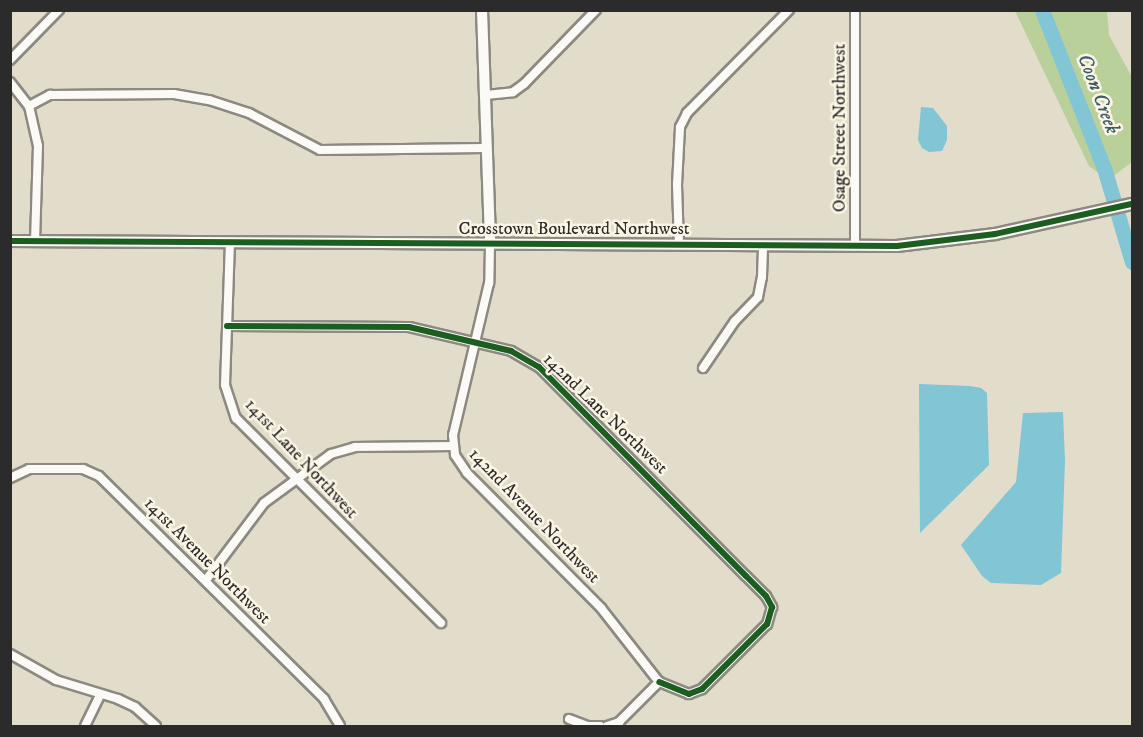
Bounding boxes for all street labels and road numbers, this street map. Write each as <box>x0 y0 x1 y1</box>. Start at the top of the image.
street label: Osage Street Northwest <box>829 44 851 212</box>
street label: Crosstown Boulevard Northwest <box>459 218 689 240</box>
street label: 142nd Lane Northwest <box>538 349 672 479</box>
street label: 141st Lane Northwest <box>240 395 362 523</box>
street label: 142nd Avenue Northwest <box>464 444 604 588</box>
street label: 141st Avenue Northwest <box>139 493 275 629</box>

